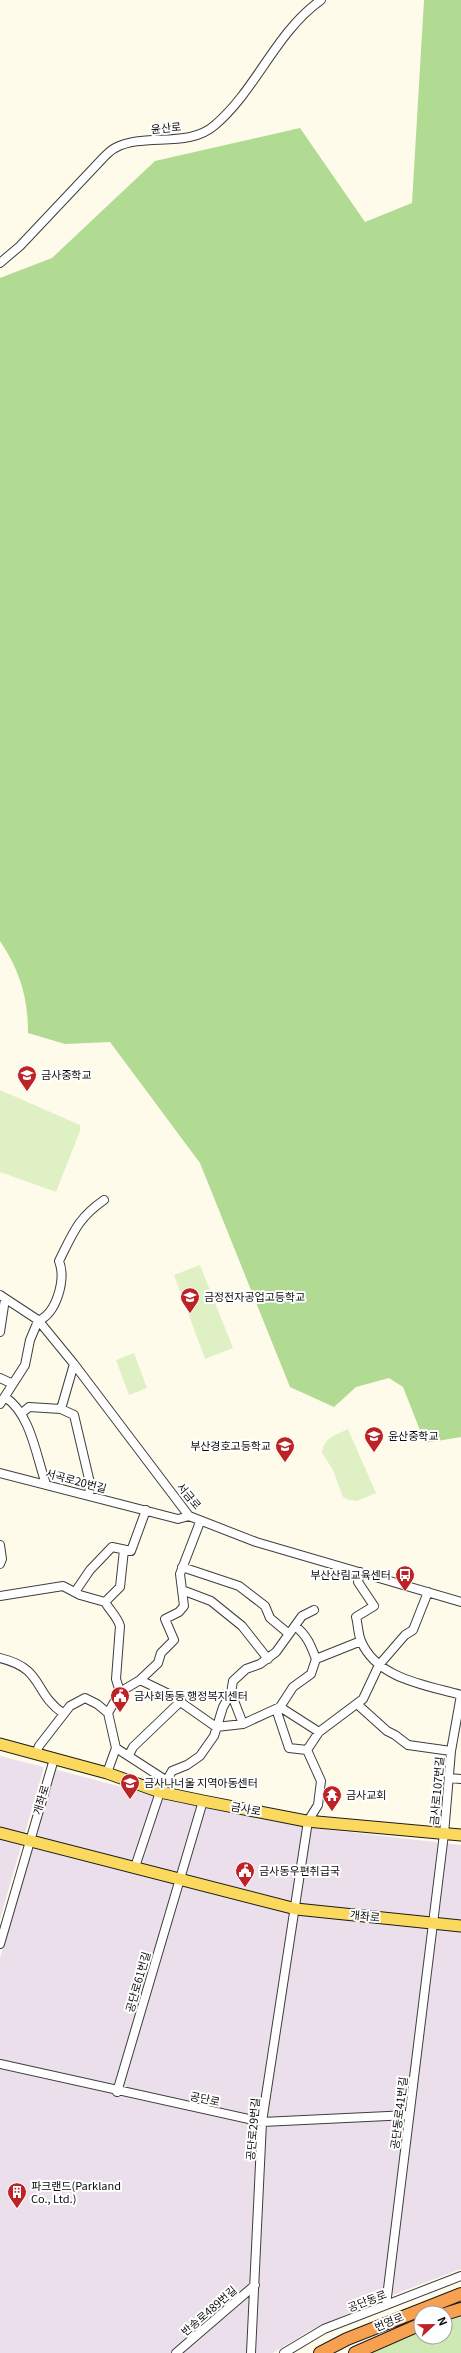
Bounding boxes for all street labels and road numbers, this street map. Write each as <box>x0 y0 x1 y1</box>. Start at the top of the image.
street label: 윤산로 <box>150 117 182 137</box>
street label: 서곡로20번길 <box>44 1464 109 1496</box>
street label: 서금로 <box>174 1479 206 1512</box>
street label: 금사로107번길 <box>425 1756 447 1826</box>
street label: 개좌로 <box>28 1783 52 1817</box>
street label: 금사로 <box>230 1797 263 1819</box>
street label: 개좌로 <box>349 1905 381 1925</box>
street label: 공단로61번길 <box>121 1949 153 2014</box>
street label: 공단동로41번길 <box>386 2076 410 2150</box>
street label: 공단로 <box>189 2087 222 2109</box>
street label: 공단로29번길 <box>241 2097 263 2161</box>
street label: 반송로489번길 <box>177 2282 240 2339</box>
street label: 공단동로 <box>345 2285 388 2315</box>
street label: 번영로 <box>372 2308 406 2334</box>

